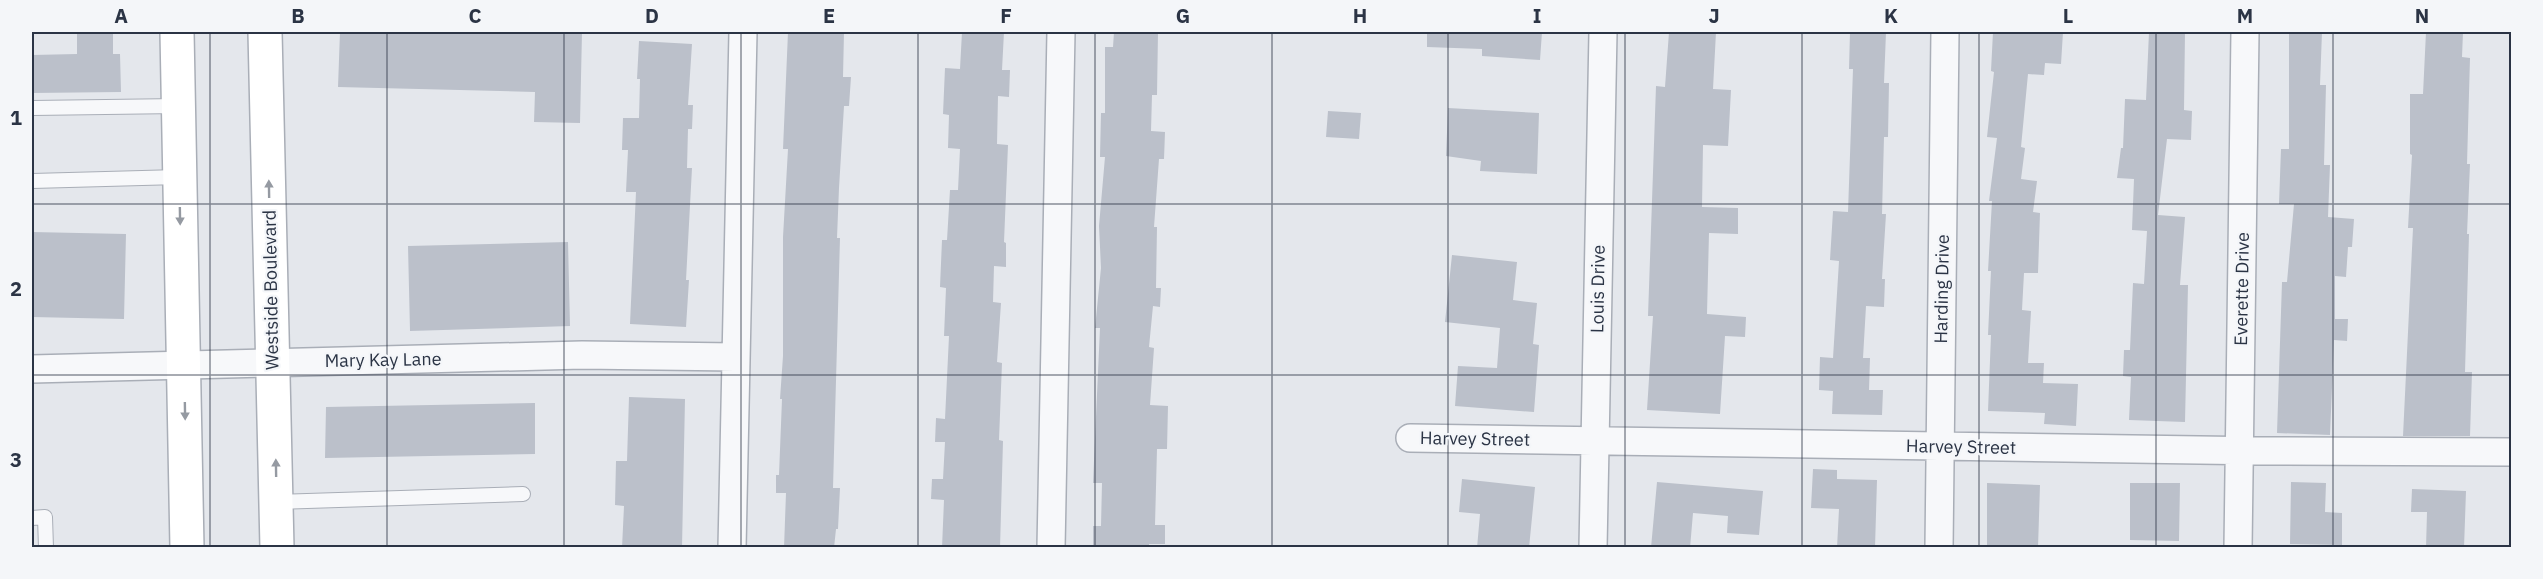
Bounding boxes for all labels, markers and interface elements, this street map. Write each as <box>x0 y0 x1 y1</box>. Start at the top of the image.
text: A <box>114 2 128 29</box>
text: B <box>291 2 305 29</box>
text: C <box>468 2 482 29</box>
text: D <box>645 2 659 29</box>
text: E <box>823 2 835 29</box>
text: F <box>1000 2 1012 29</box>
text: G <box>1176 2 1190 29</box>
text: H <box>1353 2 1367 29</box>
text: I <box>1533 2 1541 29</box>
text: J <box>1708 2 1720 29</box>
text: K <box>1884 2 1898 29</box>
text: L <box>2063 2 2073 29</box>
text: M <box>2237 2 2253 29</box>
text: N <box>2415 2 2429 29</box>
text: 1 <box>10 104 22 131</box>
one-way arrow <box>264 180 274 199</box>
one-way arrow <box>176 206 185 225</box>
street label: Westside Boulevard <box>258 210 283 370</box>
street label: Everette Drive <box>2229 232 2254 346</box>
street label: Harding Drive <box>1929 234 1954 344</box>
street label: Louis Drive <box>1585 244 1610 333</box>
text: 2 <box>10 275 22 302</box>
street label: Mary Kay Lane <box>324 347 442 372</box>
one-way arrow <box>180 401 189 420</box>
street label: Harvey Street <box>1420 426 1530 451</box>
street label: Harvey Street <box>1906 434 2016 459</box>
text: 3 <box>10 446 22 473</box>
one-way arrow <box>271 459 280 478</box>

